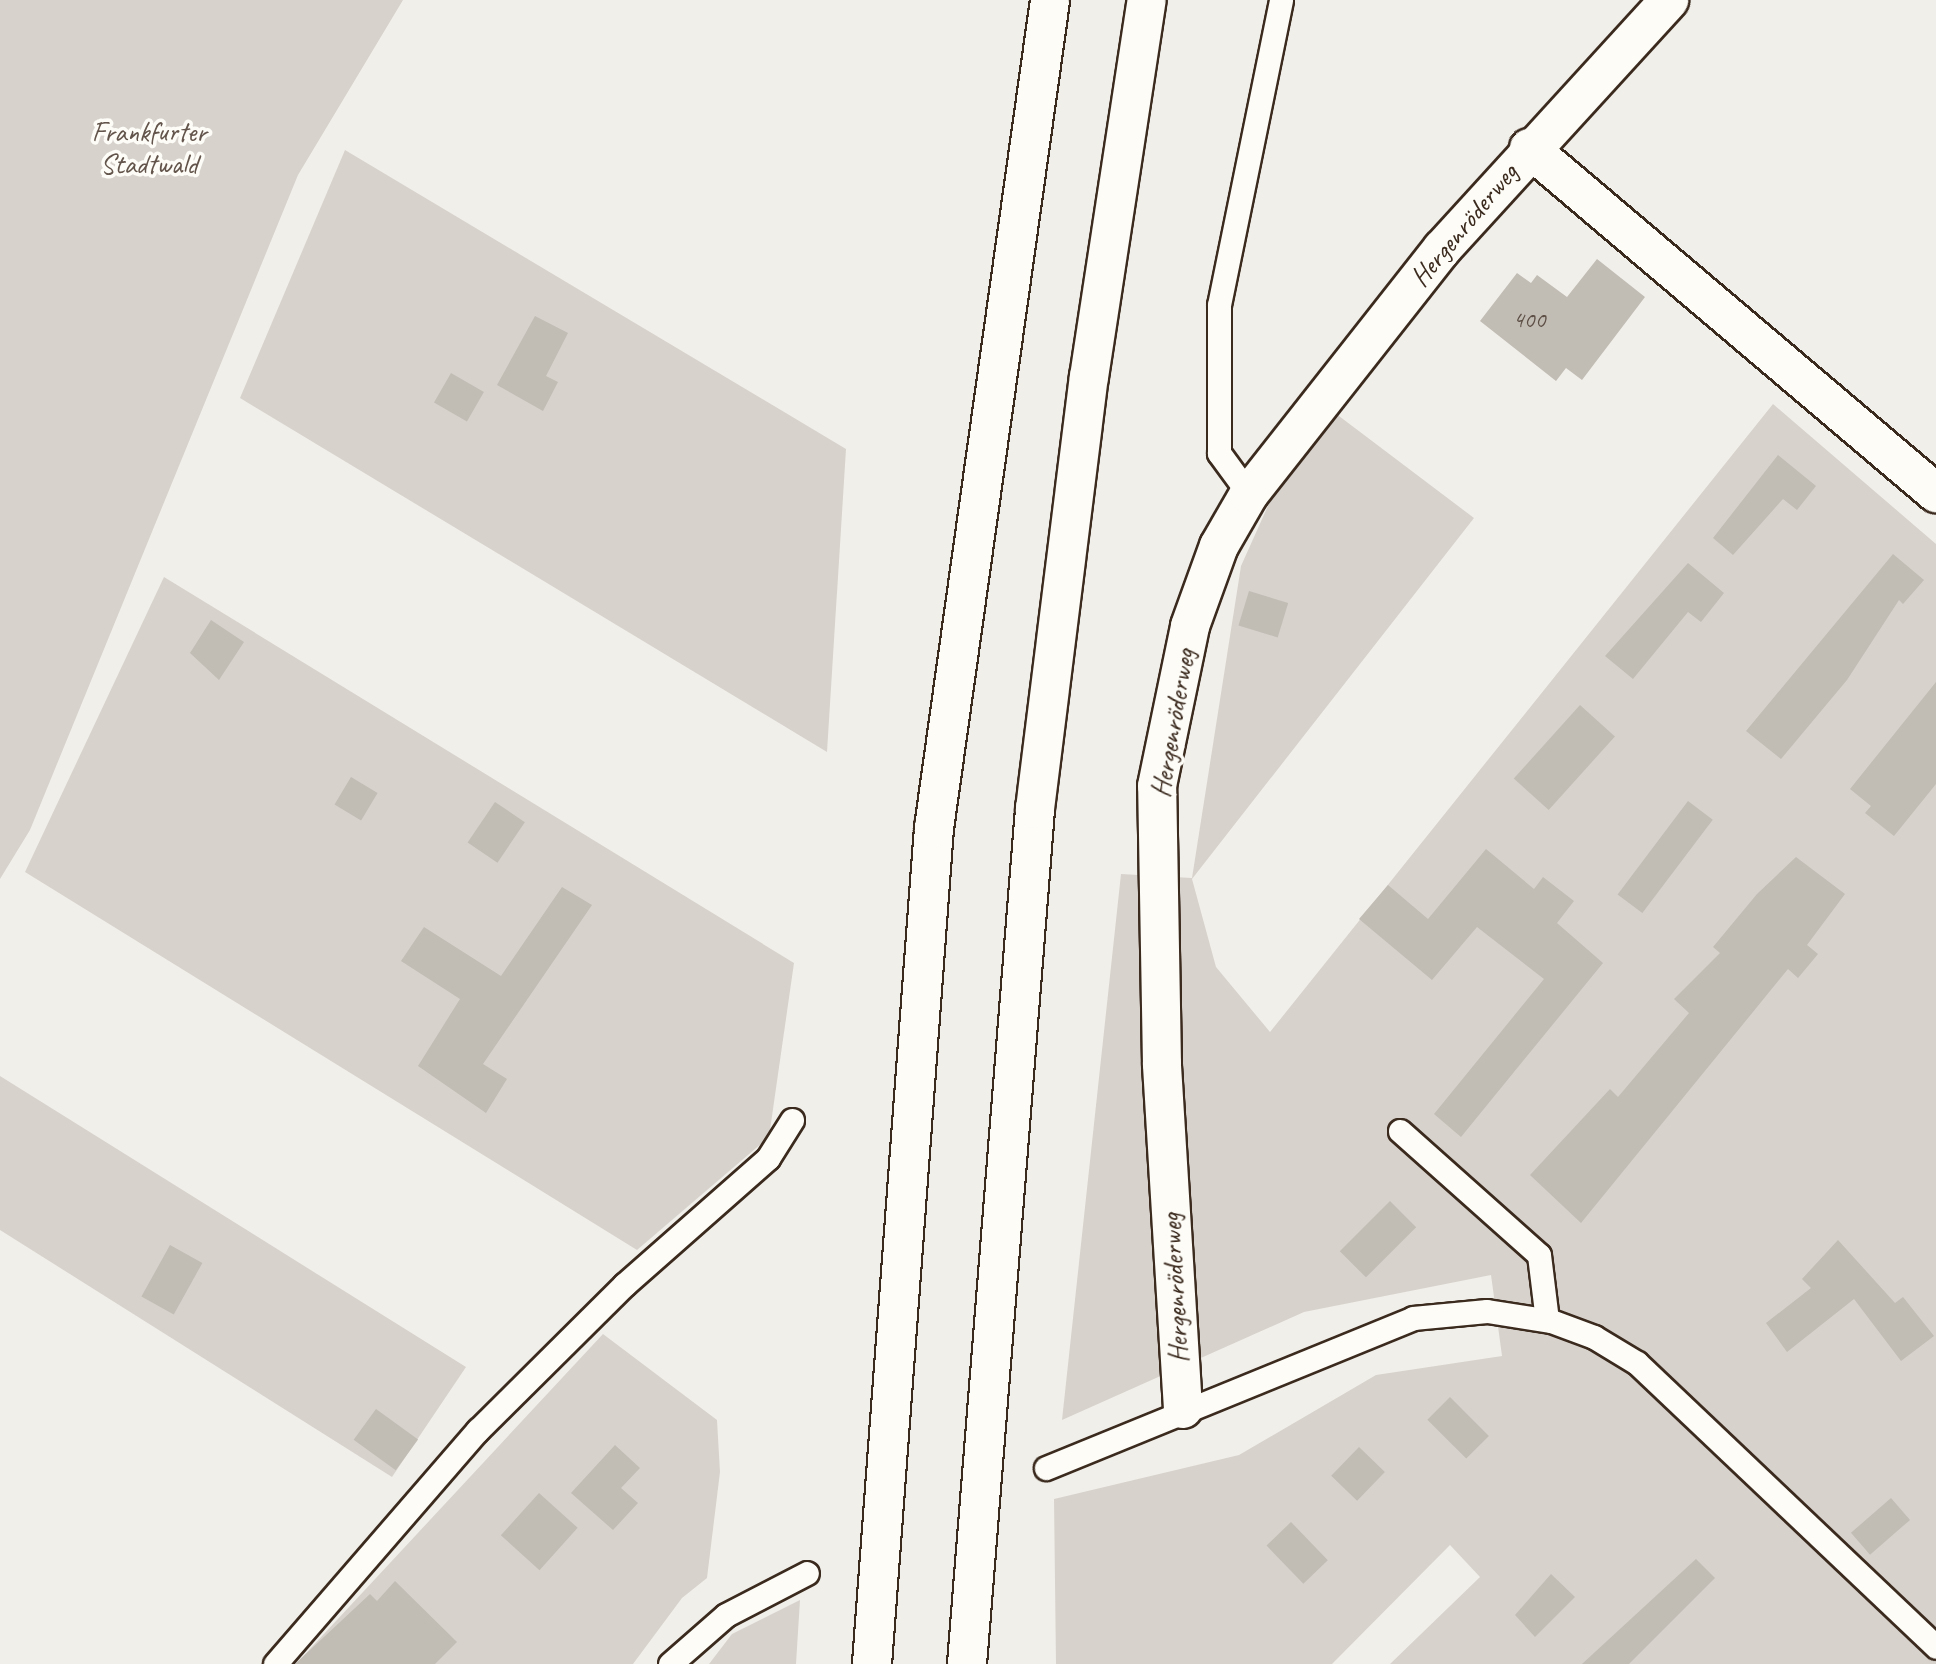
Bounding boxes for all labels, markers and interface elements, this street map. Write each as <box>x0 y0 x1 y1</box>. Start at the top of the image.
park label: Frankfurter Stadtwald <box>92 115 206 181</box>
street label: Hergenröderweg <box>1403 157 1525 293</box>
house number: 400 <box>1513 306 1545 334</box>
street label: Hergenröderweg <box>1143 646 1203 800</box>
street label: Hergenröderweg <box>1154 1212 1196 1364</box>

